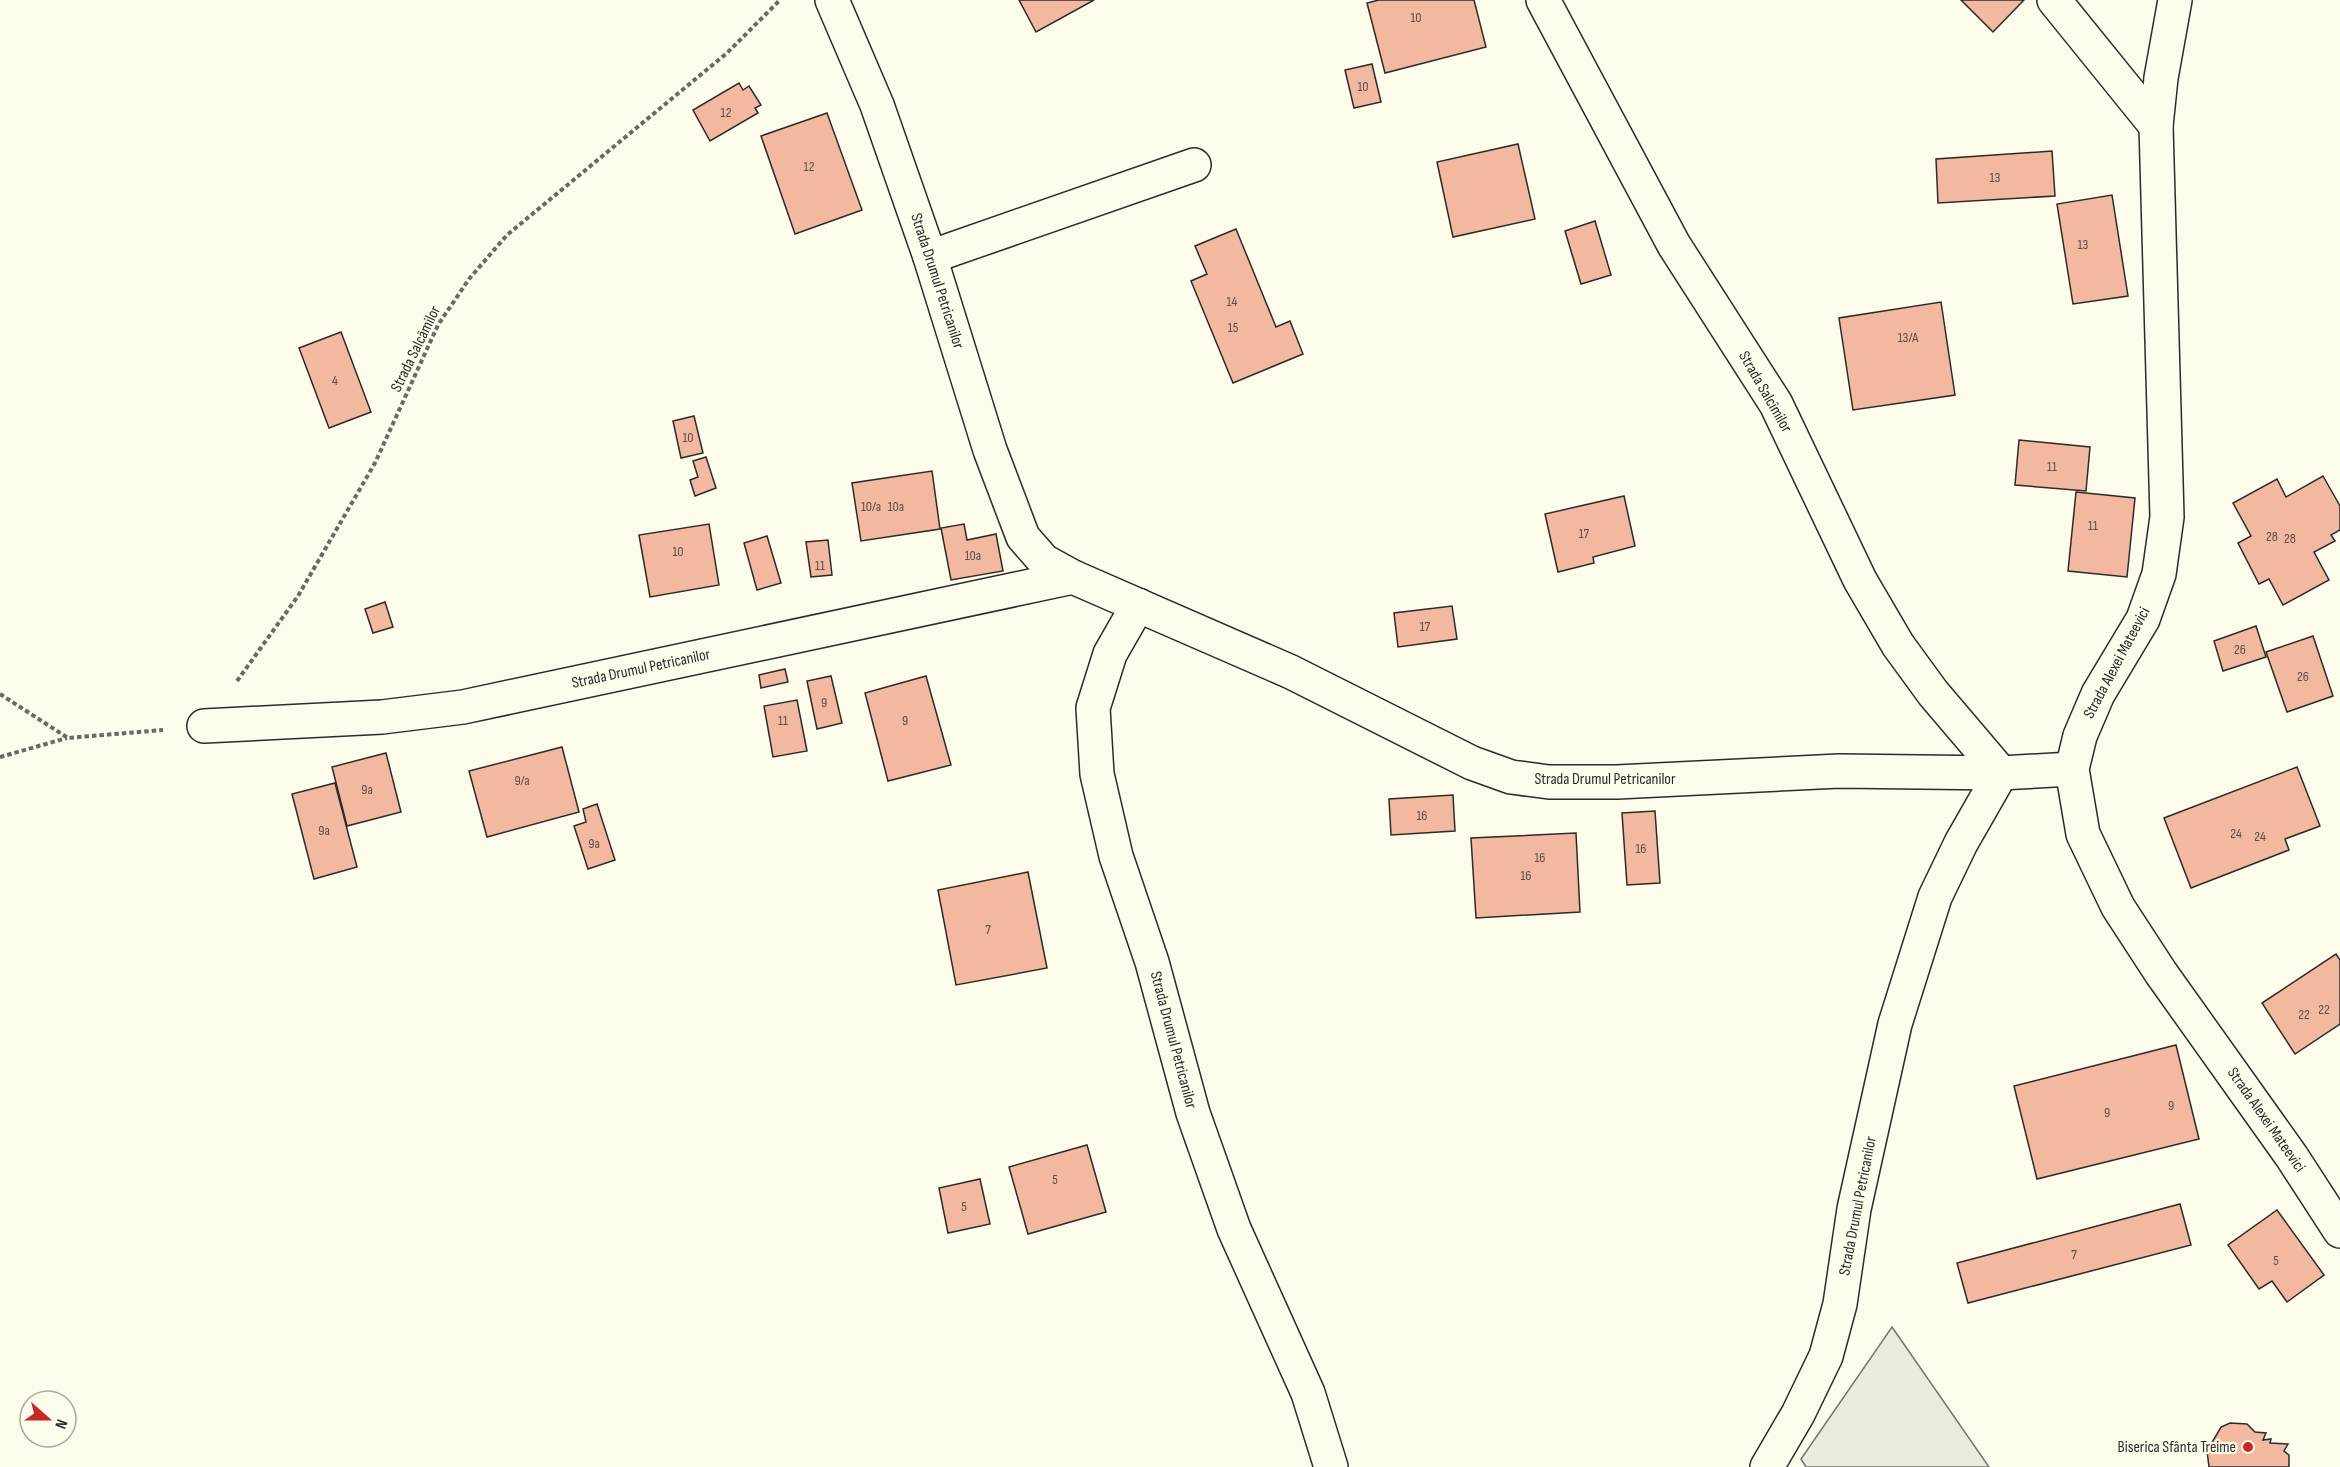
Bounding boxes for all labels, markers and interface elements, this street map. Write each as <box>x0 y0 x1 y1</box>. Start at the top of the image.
house number: 10 <box>1410 9 1422 26</box>
house number: 10 <box>1357 78 1369 95</box>
house number: 12 <box>721 104 732 121</box>
house number: 12 <box>804 158 815 175</box>
house number: 13 <box>1990 169 2001 186</box>
street label: Strada Drumul Petricanilor <box>906 211 968 351</box>
house number: 13 <box>2078 236 2089 253</box>
house number: 14 <box>1227 293 1238 310</box>
street label: Strada Salcâmilor <box>387 303 445 395</box>
house number: 15 <box>1228 319 1239 336</box>
house number: 13/A <box>1898 329 1919 346</box>
street label: Strada Salcîmilor <box>1734 348 1796 436</box>
house number: 4 <box>332 372 338 389</box>
house number: 10 <box>682 429 694 446</box>
house number: 11 <box>2047 458 2057 475</box>
house number: 10/a <box>861 498 881 515</box>
house number: 10a <box>888 498 904 515</box>
house number: 11 <box>2088 517 2098 534</box>
house number: 17 <box>1579 525 1590 542</box>
house number: 28 <box>2266 528 2278 545</box>
house number: 28 <box>2284 530 2296 547</box>
house number: 10 <box>672 543 684 560</box>
house number: 10a <box>965 547 981 564</box>
house number: 11 <box>815 557 825 574</box>
street label: Strada Alexei Mateevici <box>2080 604 2154 722</box>
house number: 17 <box>1420 618 1431 635</box>
house number: 26 <box>2234 641 2246 658</box>
street label: Strada Drumul Petricanilor <box>570 645 712 693</box>
house number: 26 <box>2297 668 2309 685</box>
house number: 9 <box>821 694 827 711</box>
house number: 11 <box>778 712 788 729</box>
house number: 9 <box>902 712 908 729</box>
street label: Strada Drumul Petricanilor <box>1534 770 1676 789</box>
house number: 9/a <box>514 772 530 789</box>
house number: 9a <box>361 781 373 798</box>
house number: 16 <box>1416 807 1428 824</box>
house number: 9a <box>318 822 330 839</box>
house number: 24 <box>2230 825 2242 842</box>
house number: 24 <box>2254 828 2266 845</box>
house number: 9a <box>588 835 600 852</box>
house number: 16 <box>1635 840 1647 857</box>
house number: 16 <box>1534 849 1546 866</box>
house number: 16 <box>1520 867 1532 884</box>
house number: 7 <box>985 921 991 938</box>
street label: Strada Drumul Petricanilor <box>1146 969 1201 1111</box>
house number: 22 <box>2318 1001 2330 1018</box>
house number: 22 <box>2298 1006 2310 1023</box>
street label: Strada Alexei Mateevici <box>2223 1064 2309 1176</box>
house number: 9 <box>2168 1097 2174 1114</box>
house number: 9 <box>2104 1104 2110 1121</box>
street label: Strada Drumul Petricanilor <box>1835 1134 1881 1277</box>
house number: 5 <box>1052 1171 1058 1188</box>
house number: 5 <box>961 1198 967 1215</box>
house number: 7 <box>2071 1246 2077 1263</box>
house number: 5 <box>2273 1252 2279 1269</box>
north arrow <box>18 1389 78 1449</box>
text: N <box>50 1416 71 1431</box>
place label: Biserica Sfânta Treime <box>2118 1438 2236 1457</box>
marker: Biserica Sfânta Treime <box>2241 1440 2255 1454</box>

